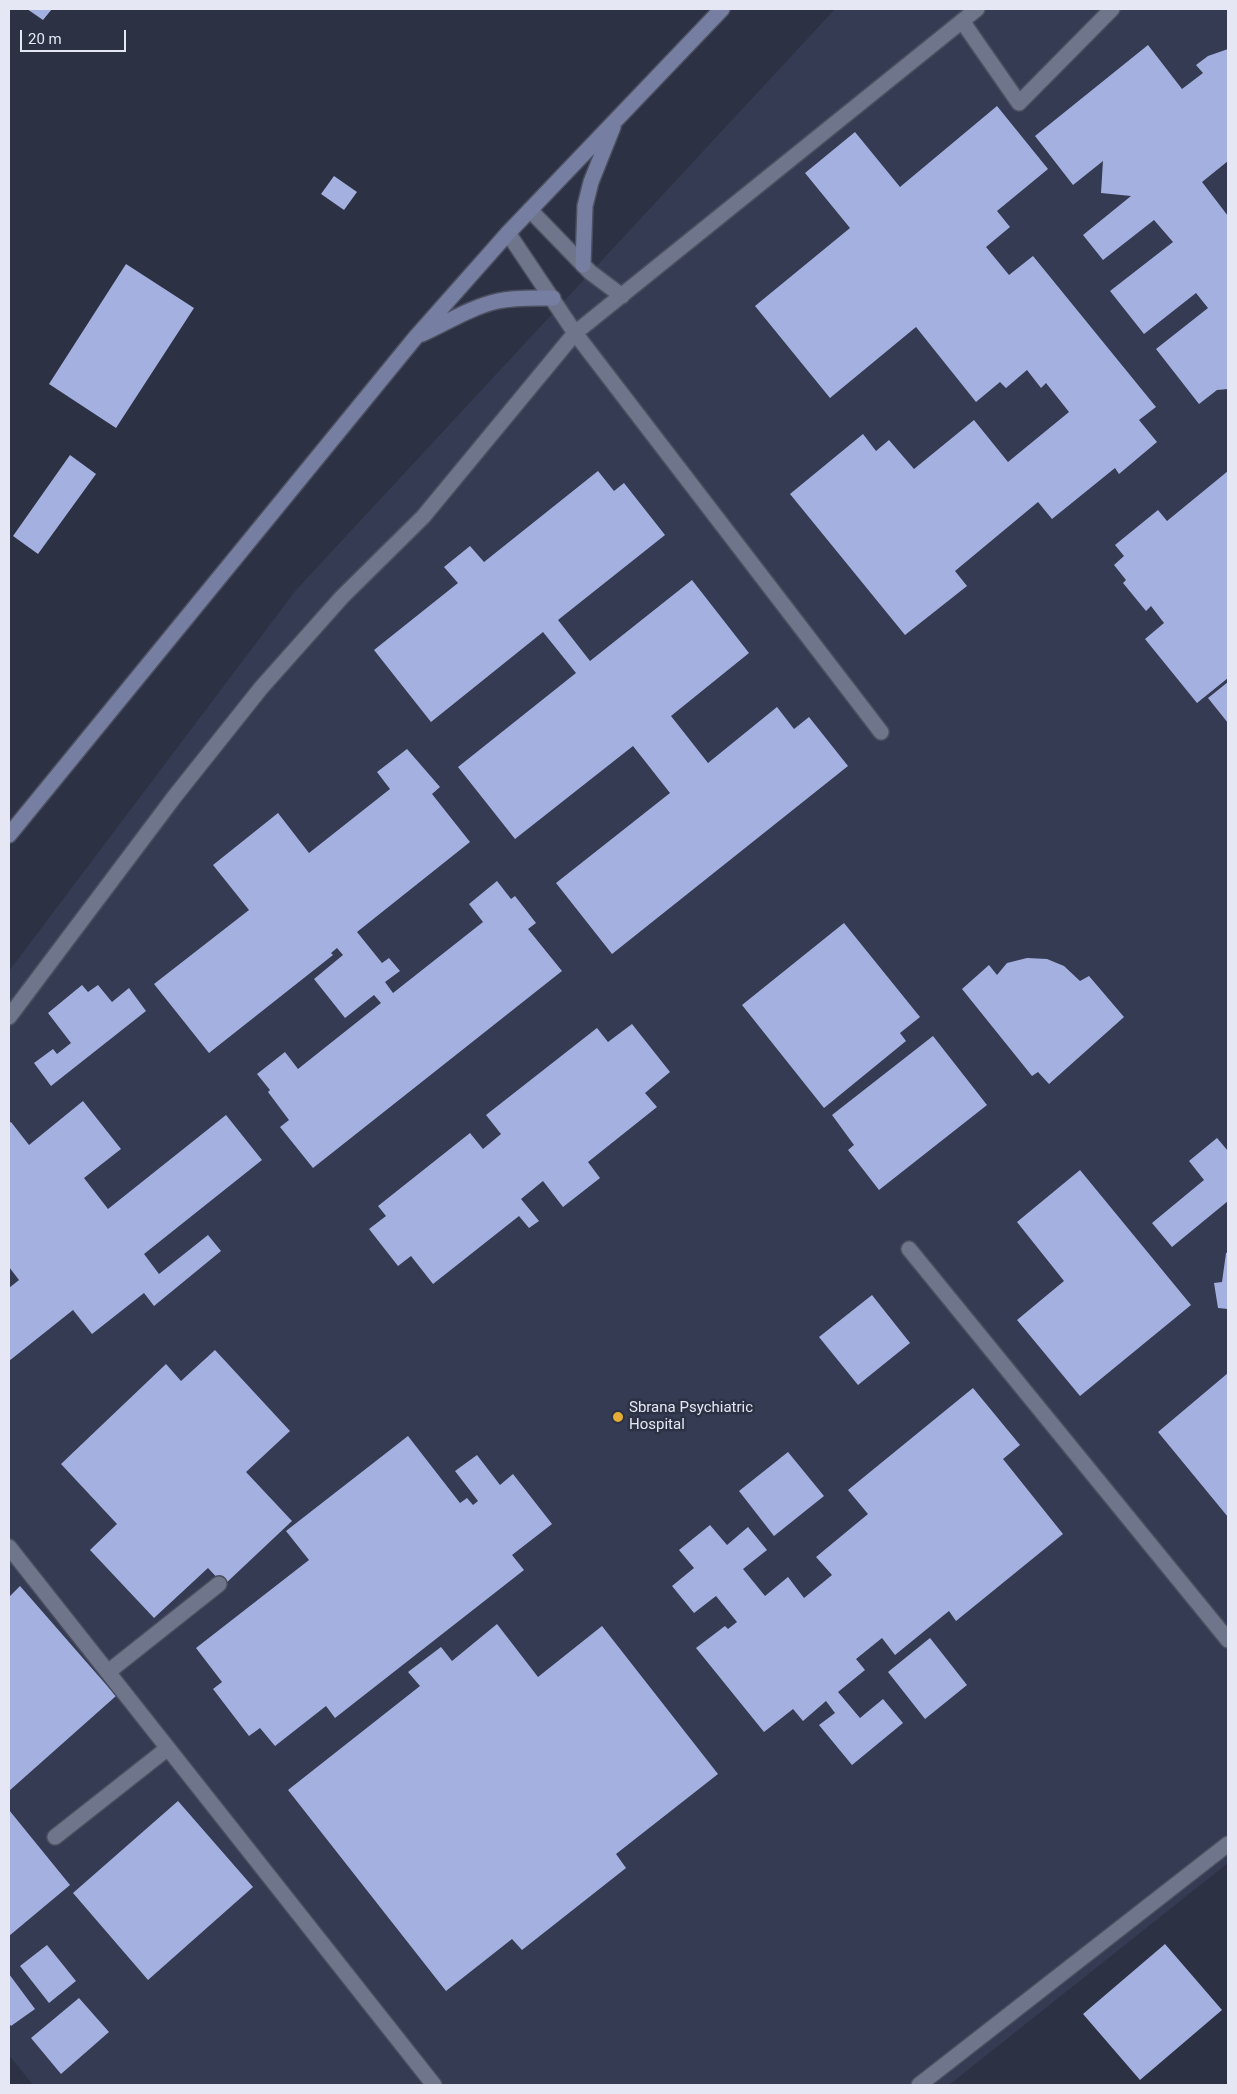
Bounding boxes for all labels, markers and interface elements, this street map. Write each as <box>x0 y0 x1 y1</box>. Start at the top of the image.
scale bar <box>22 20 129 52</box>
text: 20 m <box>28 30 62 48</box>
place label: Sbrana Psychiatric Hospital <box>629 1399 753 1434</box>
marker: Sbrana Psychiatric Hospital <box>611 1410 625 1424</box>

